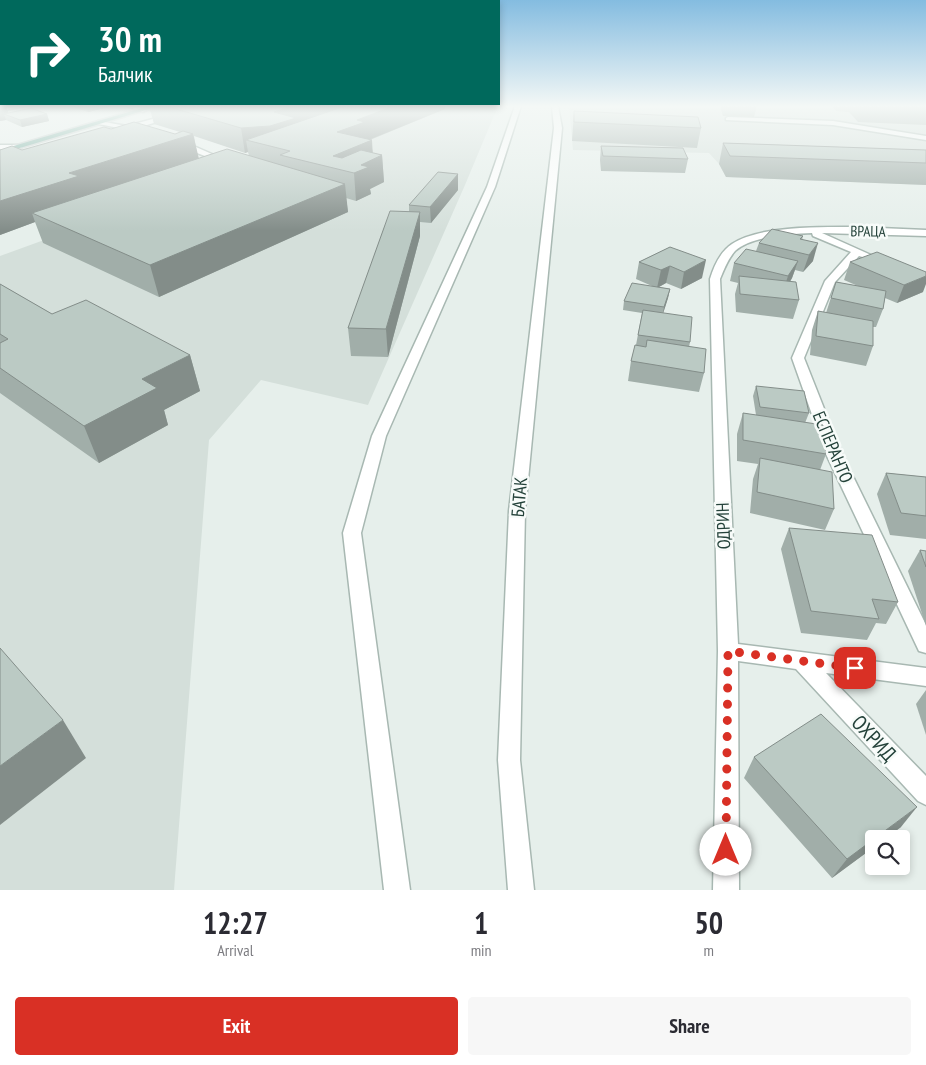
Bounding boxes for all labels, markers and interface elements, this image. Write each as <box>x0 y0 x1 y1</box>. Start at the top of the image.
text: 30 m <box>98 16 162 62</box>
icon: right <box>15 20 80 85</box>
text: Балчик <box>98 60 152 88</box>
street label: ВРАЦА <box>850 221 887 241</box>
street label: ЕСПЕРАНТО <box>808 408 858 486</box>
street label: БАТАК <box>506 476 532 518</box>
street label: ОДРИН <box>711 502 735 550</box>
pin <box>834 647 876 689</box>
icon: arrive <box>841 654 869 682</box>
street label: ОХРИД <box>846 709 902 767</box>
position arrow <box>699 823 751 875</box>
map controls <box>865 830 910 875</box>
button: search <box>865 830 910 875</box>
text: 12:27 <box>203 903 268 942</box>
text: 1 <box>474 903 488 942</box>
text: 50 <box>694 903 723 942</box>
text: Arrival <box>217 940 253 960</box>
text: min <box>471 940 492 960</box>
text: m <box>704 940 714 960</box>
button: Exit <box>15 997 458 1055</box>
button: Share <box>468 997 911 1055</box>

